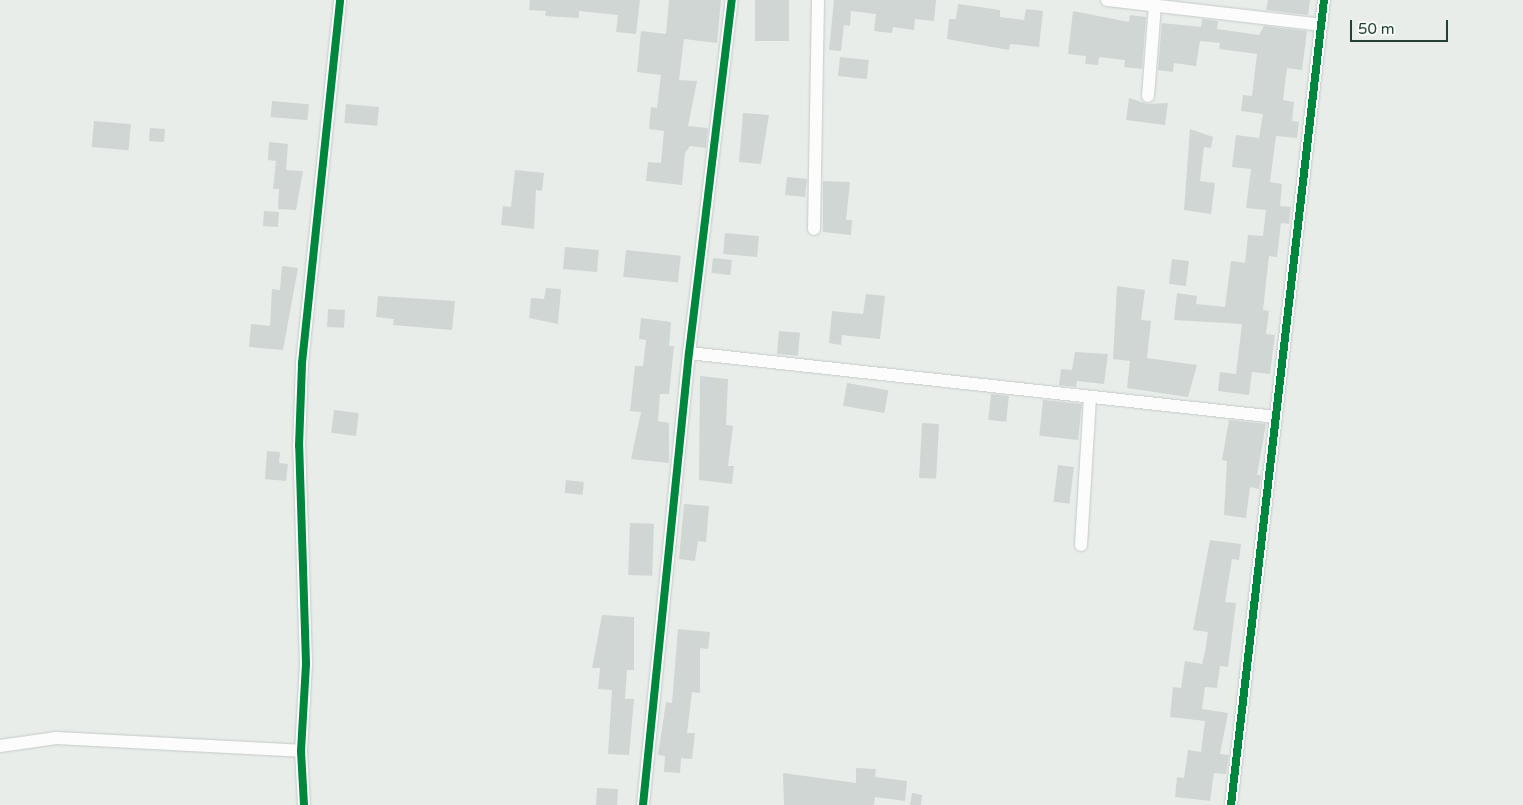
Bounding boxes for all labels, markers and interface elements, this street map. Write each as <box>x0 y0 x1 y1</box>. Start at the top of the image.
scale bar <box>1353 10 1450 42</box>
text: 50 m <box>1358 20 1395 38</box>

